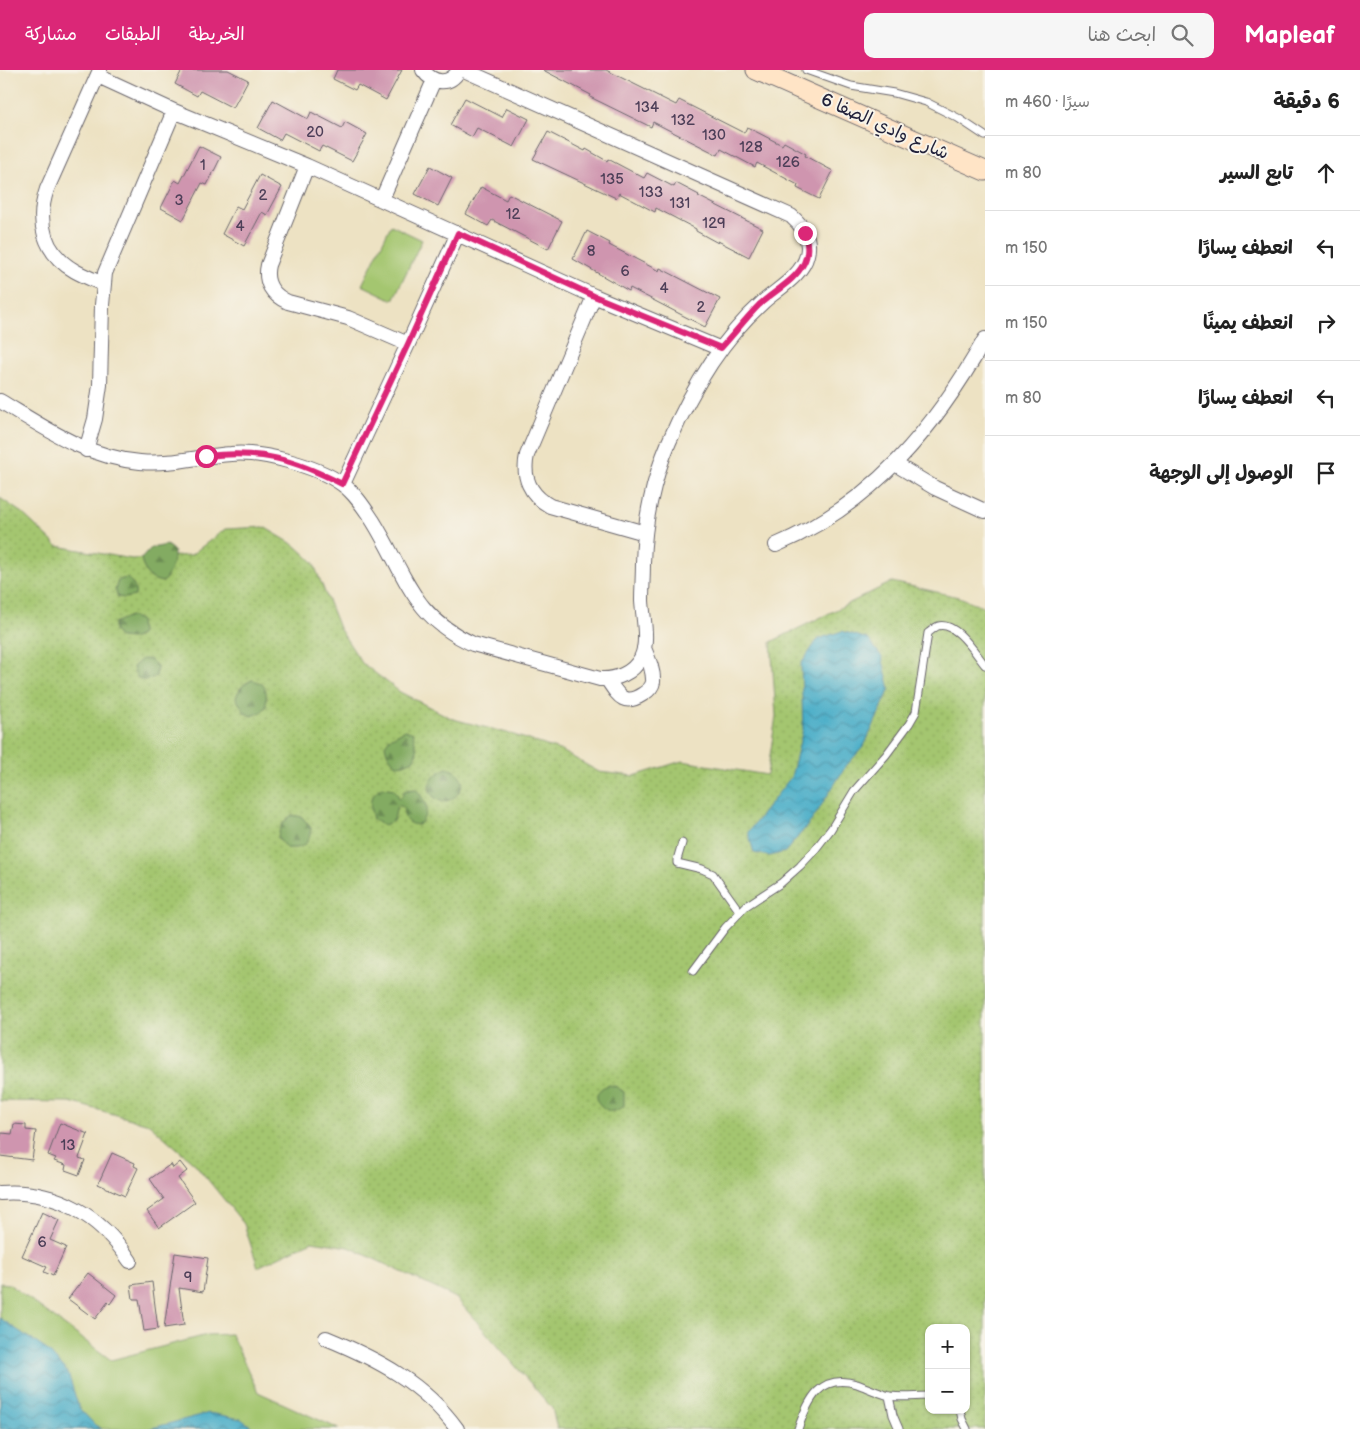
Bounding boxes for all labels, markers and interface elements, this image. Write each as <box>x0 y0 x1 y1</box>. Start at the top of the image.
search box <box>864 13 1214 58</box>
icon: search <box>1168 21 1196 49</box>
text: Mapleaf <box>1244 21 1335 50</box>
text: مشاركة <box>25 24 77 45</box>
text: الطبقات <box>105 24 161 45</box>
text: الخريطة <box>189 24 245 45</box>
text: ابحث هنا <box>1088 24 1156 47</box>
street label: شارع وادي الصفا 6 <box>817 89 952 166</box>
text: 6 دقيقة <box>1273 89 1340 114</box>
text: سيرًا · 460 m <box>1005 93 1090 112</box>
house number: 134 <box>635 98 659 117</box>
house number: 132 <box>671 111 695 130</box>
house number: 20 <box>306 123 324 142</box>
house number: 130 <box>702 126 726 145</box>
house number: 128 <box>739 138 763 157</box>
house number: 126 <box>776 153 800 172</box>
house number: 1 <box>200 156 206 175</box>
icon: ahead <box>1312 159 1340 187</box>
text: تابع السير <box>1220 162 1293 185</box>
text: 80 m <box>1005 164 1041 183</box>
house number: 135 <box>600 170 624 189</box>
house number: 133 <box>639 183 663 202</box>
house number: 2 <box>259 186 268 205</box>
house number: 3 <box>174 191 184 210</box>
house number: 131 <box>670 194 690 213</box>
house number: 12 <box>506 205 520 224</box>
house number: 129 <box>702 214 726 233</box>
house number: 4 <box>235 217 245 236</box>
route end <box>794 222 817 245</box>
icon: left <box>1312 234 1340 262</box>
text: انعطف يسارًا <box>1198 237 1293 260</box>
text: 150 m <box>1005 239 1047 258</box>
house number: 8 <box>587 242 596 261</box>
house number: 6 <box>620 262 630 281</box>
house number: 4 <box>659 279 669 298</box>
house number: 2 <box>697 298 706 317</box>
icon: right <box>1312 309 1340 337</box>
text: انعطف يمينًا <box>1203 312 1293 335</box>
text: 150 m <box>1005 314 1047 333</box>
icon: left <box>1312 384 1340 412</box>
text: انعطف يسارًا <box>1198 387 1293 410</box>
text: 80 m <box>1005 389 1041 408</box>
route start <box>195 445 218 468</box>
icon: arrive <box>1312 459 1340 487</box>
text: الوصول إلى الوجهة <box>1149 462 1293 485</box>
house number: 13 <box>60 1136 76 1155</box>
house number: 6 <box>37 1233 47 1252</box>
house number: 9 <box>184 1268 192 1287</box>
map controls <box>925 1324 970 1414</box>
button: + <box>925 1324 970 1369</box>
button: − <box>925 1369 970 1414</box>

